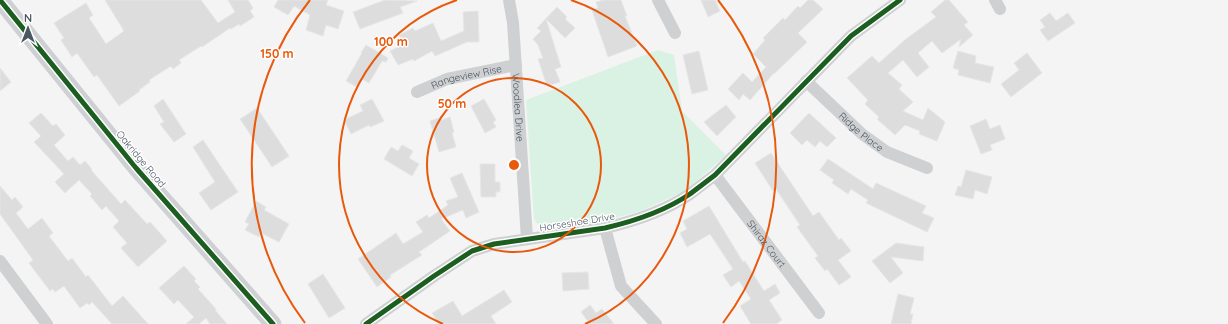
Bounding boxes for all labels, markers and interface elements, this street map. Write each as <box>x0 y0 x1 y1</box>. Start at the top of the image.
north arrow <box>8 8 48 48</box>
text: N <box>24 11 32 25</box>
text: 100 m <box>374 34 408 49</box>
text: 150 m <box>260 46 294 61</box>
street label: Rangeview Rise <box>429 61 503 92</box>
street label: Woodlea Drive <box>510 73 527 142</box>
text: 50 m <box>438 96 466 111</box>
street label: Ridge Place <box>836 109 886 154</box>
street label: Oakridge Road <box>113 128 169 190</box>
centre of rings <box>507 158 521 172</box>
street label: Horseshoe Drive <box>538 210 616 234</box>
street label: Shiraz Court <box>745 217 789 271</box>

